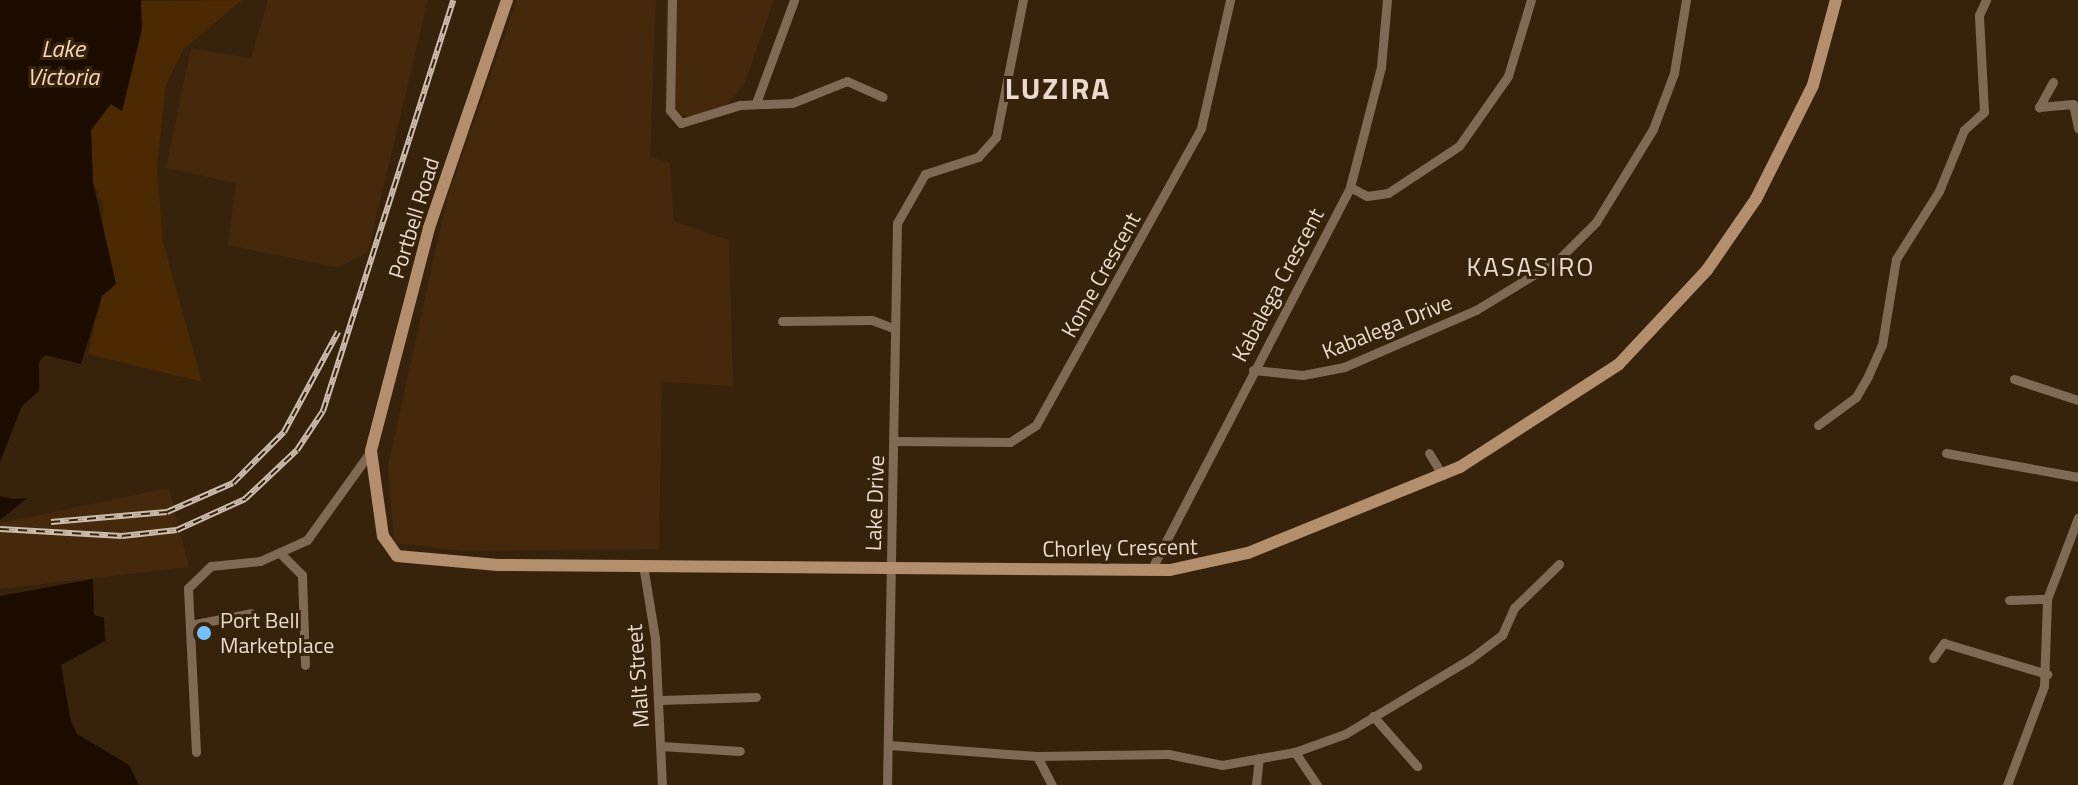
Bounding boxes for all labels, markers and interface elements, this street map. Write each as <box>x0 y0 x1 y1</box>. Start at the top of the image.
water label: Lake Victoria <box>27 35 99 91</box>
district label: LUZIRA <box>1005 70 1111 106</box>
street label: Portbell Road <box>383 154 445 282</box>
street label: Kabalega Crescent <box>1226 204 1330 366</box>
street label: Kome Crescent <box>1056 208 1146 342</box>
district label: KASASIRO <box>1467 251 1595 283</box>
street label: Kabalega Drive <box>1318 289 1456 365</box>
street label: Lake Drive <box>860 455 890 551</box>
street label: Chorley Crescent <box>1042 533 1198 563</box>
place label: Port Bell Marketplace <box>220 607 334 658</box>
street label: Malt Street <box>621 623 655 729</box>
marker: Port Bell Marketplace <box>195 624 213 642</box>

